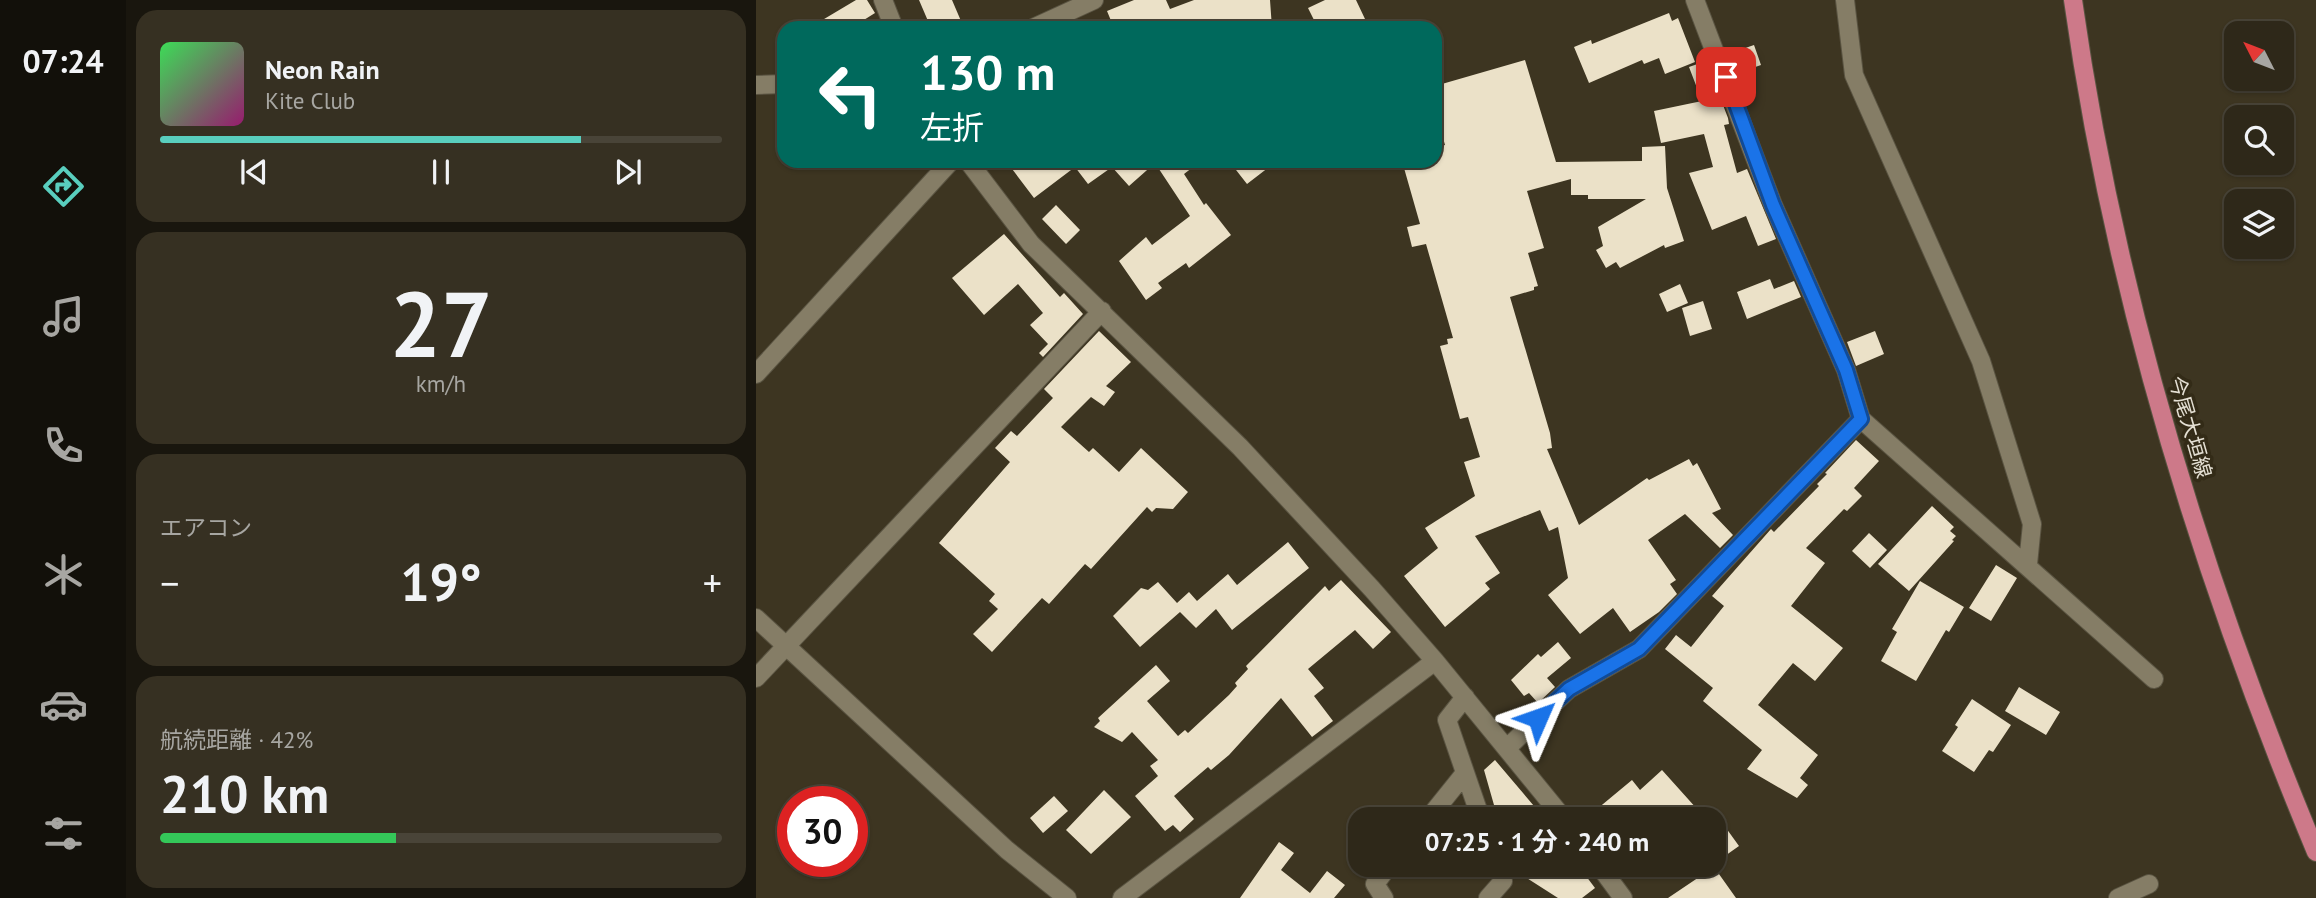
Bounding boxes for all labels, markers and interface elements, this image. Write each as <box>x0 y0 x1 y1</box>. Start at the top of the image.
north arrow <box>2224 21 2294 91</box>
map controls <box>2224 21 2294 259</box>
text: 07:24 <box>22 40 104 82</box>
text: 130 m <box>920 40 1055 104</box>
pin <box>1696 47 1756 107</box>
icon: left <box>805 49 896 140</box>
text: Neon Rain <box>265 53 380 86</box>
icon: arrive <box>1707 58 1745 96</box>
text: Kite Club <box>265 86 355 115</box>
button: search <box>2224 105 2294 175</box>
text: 左折 <box>920 106 984 148</box>
icon: previous <box>235 153 273 191</box>
icon: pause <box>422 153 460 191</box>
icon: next <box>609 153 647 191</box>
icon: directions <box>39 162 88 211</box>
button: layers <box>2224 189 2294 259</box>
text: 27 <box>389 264 493 382</box>
icon: music <box>39 292 88 341</box>
text: km/h <box>416 369 466 398</box>
street label: 今尾大垣線 <box>2163 373 2218 481</box>
icon: phone <box>39 421 88 470</box>
text: エアコン <box>160 513 252 542</box>
text: 19° <box>400 548 482 615</box>
icon: climate <box>39 550 88 599</box>
text: − <box>160 558 179 607</box>
text: + <box>703 558 722 607</box>
icon: car <box>39 680 88 729</box>
position arrow <box>1501 681 1575 755</box>
text: 航続距離 · 42% <box>160 725 313 754</box>
text: 210 km <box>160 760 329 827</box>
speed limit sign: 30 <box>777 786 868 877</box>
icon: filters <box>39 809 88 858</box>
text: 07:25 · 1 分 · 240 m <box>1425 825 1649 858</box>

